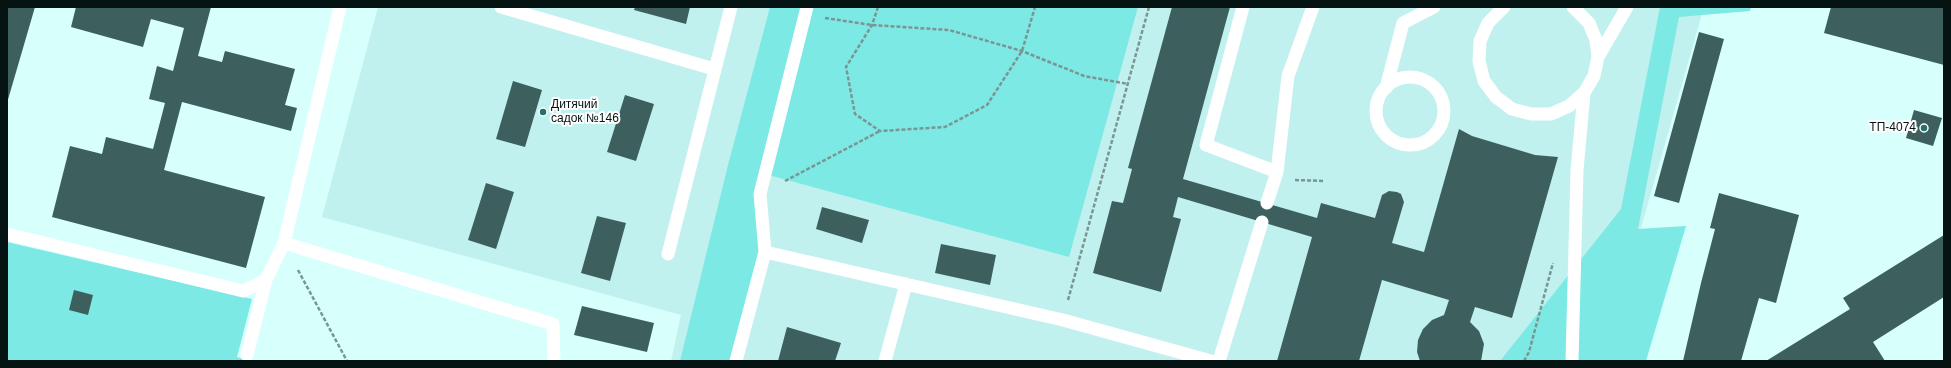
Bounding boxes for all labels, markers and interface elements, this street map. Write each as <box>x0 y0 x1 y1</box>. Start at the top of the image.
place label: Дитячий садок №146 <box>551 98 619 126</box>
marker: Дитячий садок №146 <box>538 107 548 117</box>
place label: ТП-4074 <box>1869 121 1916 135</box>
marker: ТП-4074 <box>1919 123 1929 133</box>

